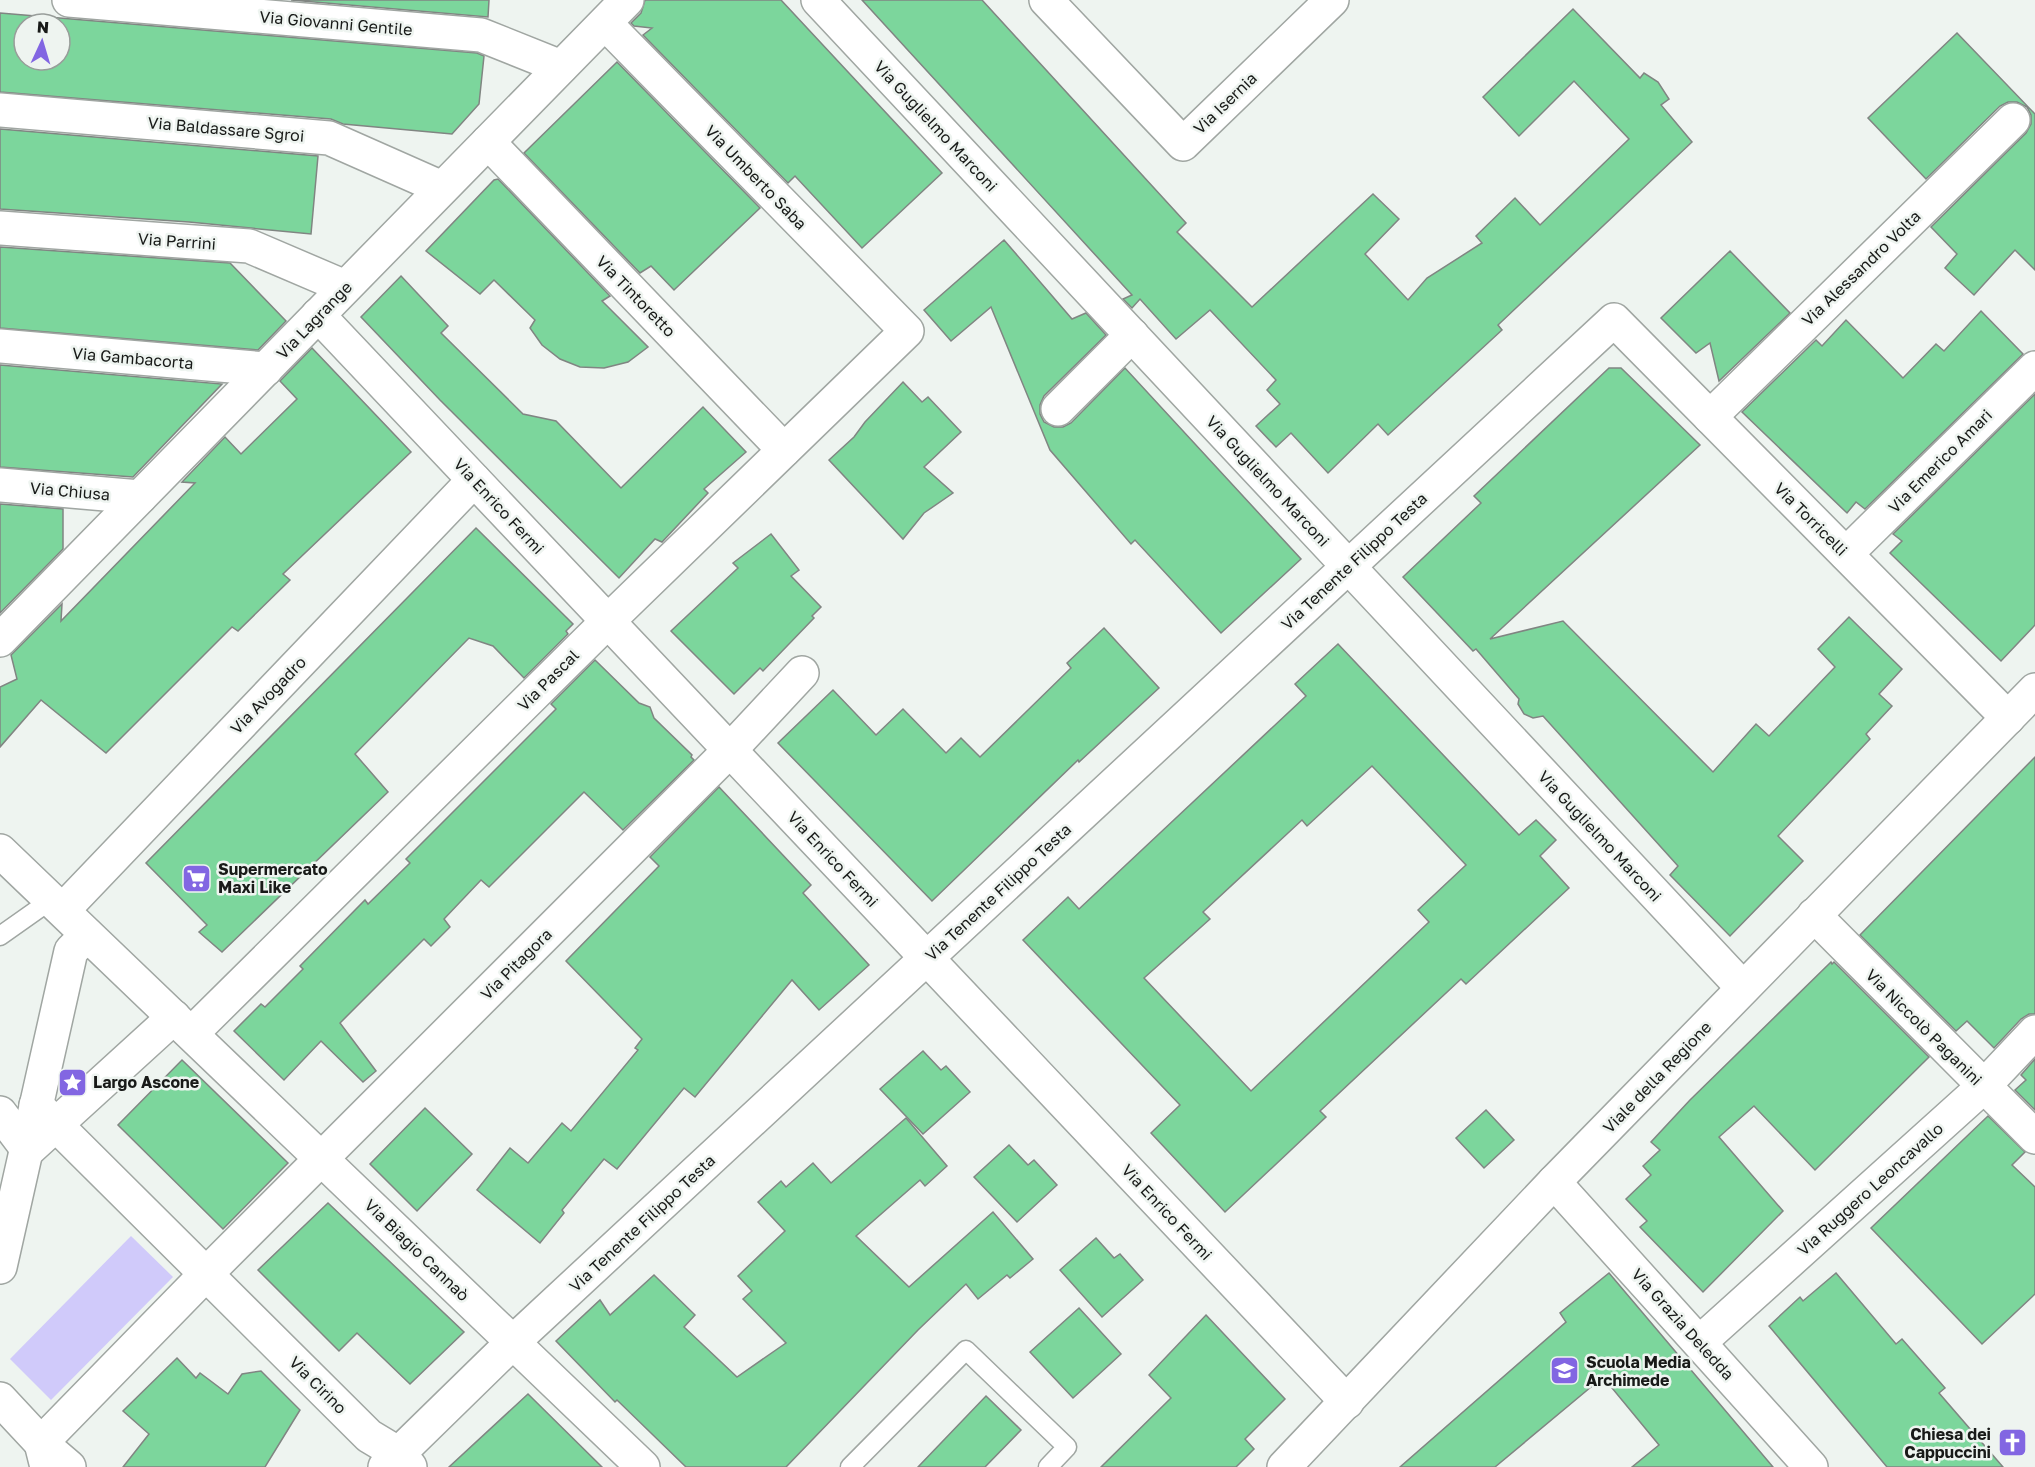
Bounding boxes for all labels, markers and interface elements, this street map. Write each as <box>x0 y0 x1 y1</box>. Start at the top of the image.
street label: Via Giovanni Gentile <box>259 6 413 40</box>
north arrow <box>12 12 72 72</box>
text: N <box>36 17 50 37</box>
street label: Via Guglielmo Marconi <box>870 56 1002 196</box>
street label: Via Isernia <box>1189 68 1261 138</box>
street label: Via Baldassare Sgroi <box>147 112 305 146</box>
street label: Via Umberto Saba <box>701 121 811 233</box>
street label: Via Alessandro Volta <box>1797 206 1925 330</box>
street label: Via Parrini <box>137 228 217 254</box>
street label: Via Tintoretto <box>592 251 680 341</box>
street label: Via Lagrange <box>272 277 356 363</box>
street label: Via Gambacorta <box>71 343 195 373</box>
street label: Via Emerico Amari <box>1884 405 1996 517</box>
street label: Via Guglielmo Marconi <box>1202 411 1334 551</box>
street label: Via Enrico Fermi <box>449 454 549 558</box>
street label: Via Chiusa <box>29 478 111 504</box>
street label: Via Torricelli <box>1770 478 1852 560</box>
street label: Via Tenente Filippo Testa <box>1277 488 1431 634</box>
street label: Via Pascal <box>513 645 583 715</box>
street label: Via Avogadro <box>226 652 310 738</box>
street label: Via Guglielmo Marconi <box>1534 766 1666 906</box>
street label: Via Enrico Fermi <box>783 807 883 911</box>
street label: Via Tenente Filippo Testa <box>921 819 1075 965</box>
place label: Supermercato Maxi Like <box>218 859 328 897</box>
supermarket icon: Supermercato Maxi Like <box>181 862 213 894</box>
street label: Via Pitagora <box>476 924 556 1004</box>
street label: Via Niccolò Paganini <box>1862 965 1986 1089</box>
street label: Viale della Regione <box>1599 1017 1715 1137</box>
place icon: Largo Ascone <box>56 1066 88 1098</box>
place label: Largo Ascone <box>93 1072 199 1092</box>
street label: Via Ruggero Leoncavallo <box>1793 1118 1947 1260</box>
street label: Via Tenente Filippo Testa <box>565 1150 719 1296</box>
street label: Via Enrico Fermi <box>1117 1160 1217 1264</box>
street label: Via Biagio Cannaò <box>360 1195 474 1305</box>
street label: Via Grazia Deledda <box>1628 1264 1738 1384</box>
street label: Via Cirino <box>285 1352 351 1418</box>
place label: Scuola Media Archimede <box>1586 1352 1691 1390</box>
school or university icon: Scuola Media Archimede <box>1549 1355 1581 1387</box>
place label: Chiesa dei Cappuccini <box>1904 1424 1991 1462</box>
church icon: Chiesa dei Cappuccini <box>1996 1427 2028 1459</box>

